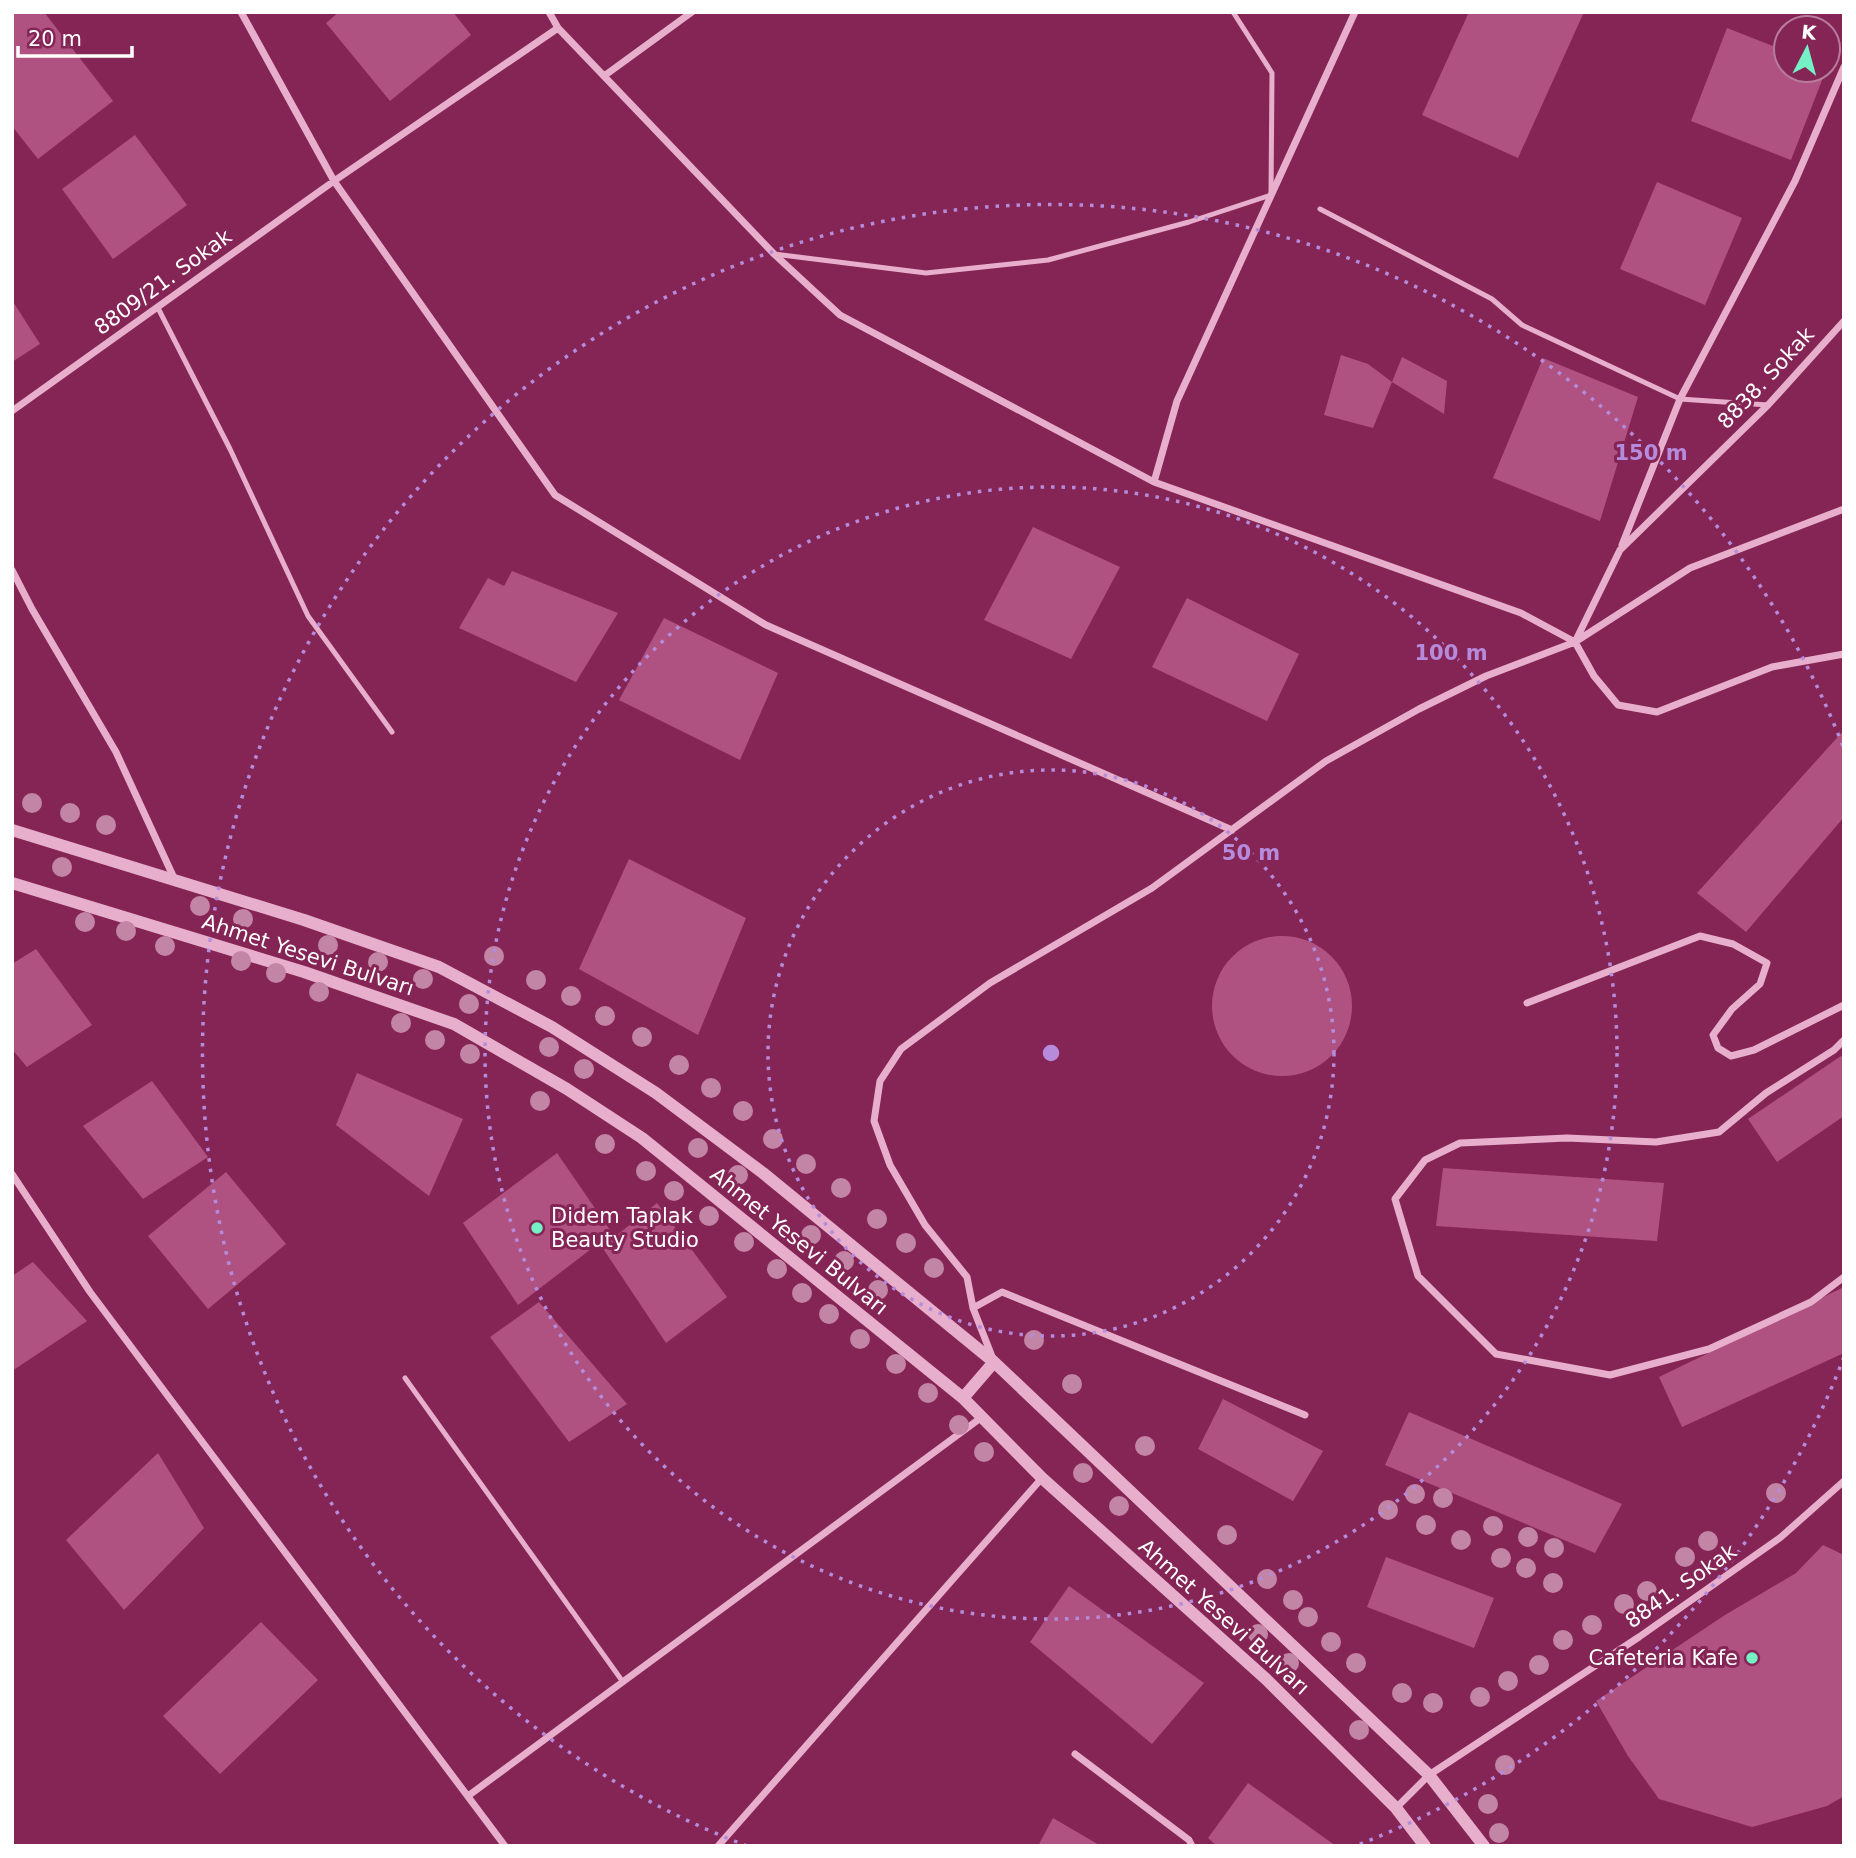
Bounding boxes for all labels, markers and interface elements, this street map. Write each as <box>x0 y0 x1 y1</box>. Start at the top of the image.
scale bar <box>18 14 131 58</box>
north arrow <box>1772 14 1842 84</box>
text: K <box>1800 20 1819 44</box>
text: 20 m <box>28 27 82 51</box>
street label: 8809/21. Sokak <box>90 224 237 340</box>
street label: 8838. Sokak <box>1713 322 1820 434</box>
text: 150 m <box>1614 441 1688 465</box>
text: 100 m <box>1414 641 1488 665</box>
text: 50 m <box>1222 841 1280 865</box>
street label: Ahmet Yesevi Bulvarı <box>199 909 417 1001</box>
centre of rings <box>1039 1041 1063 1065</box>
street label: Ahmet Yesevi Bulvarı <box>706 1162 892 1320</box>
place label: Didem Taplak Beauty Studio <box>551 1204 699 1252</box>
marker: Didem Taplak Beauty Studio <box>529 1220 545 1236</box>
street label: Ahmet Yesevi Bulvarı <box>1134 1534 1314 1700</box>
street label: 8841. Sokak <box>1621 1538 1742 1633</box>
place label: Cafeteria Kafe <box>1588 1646 1738 1670</box>
marker: Cafeteria Kafe <box>1744 1650 1760 1666</box>

